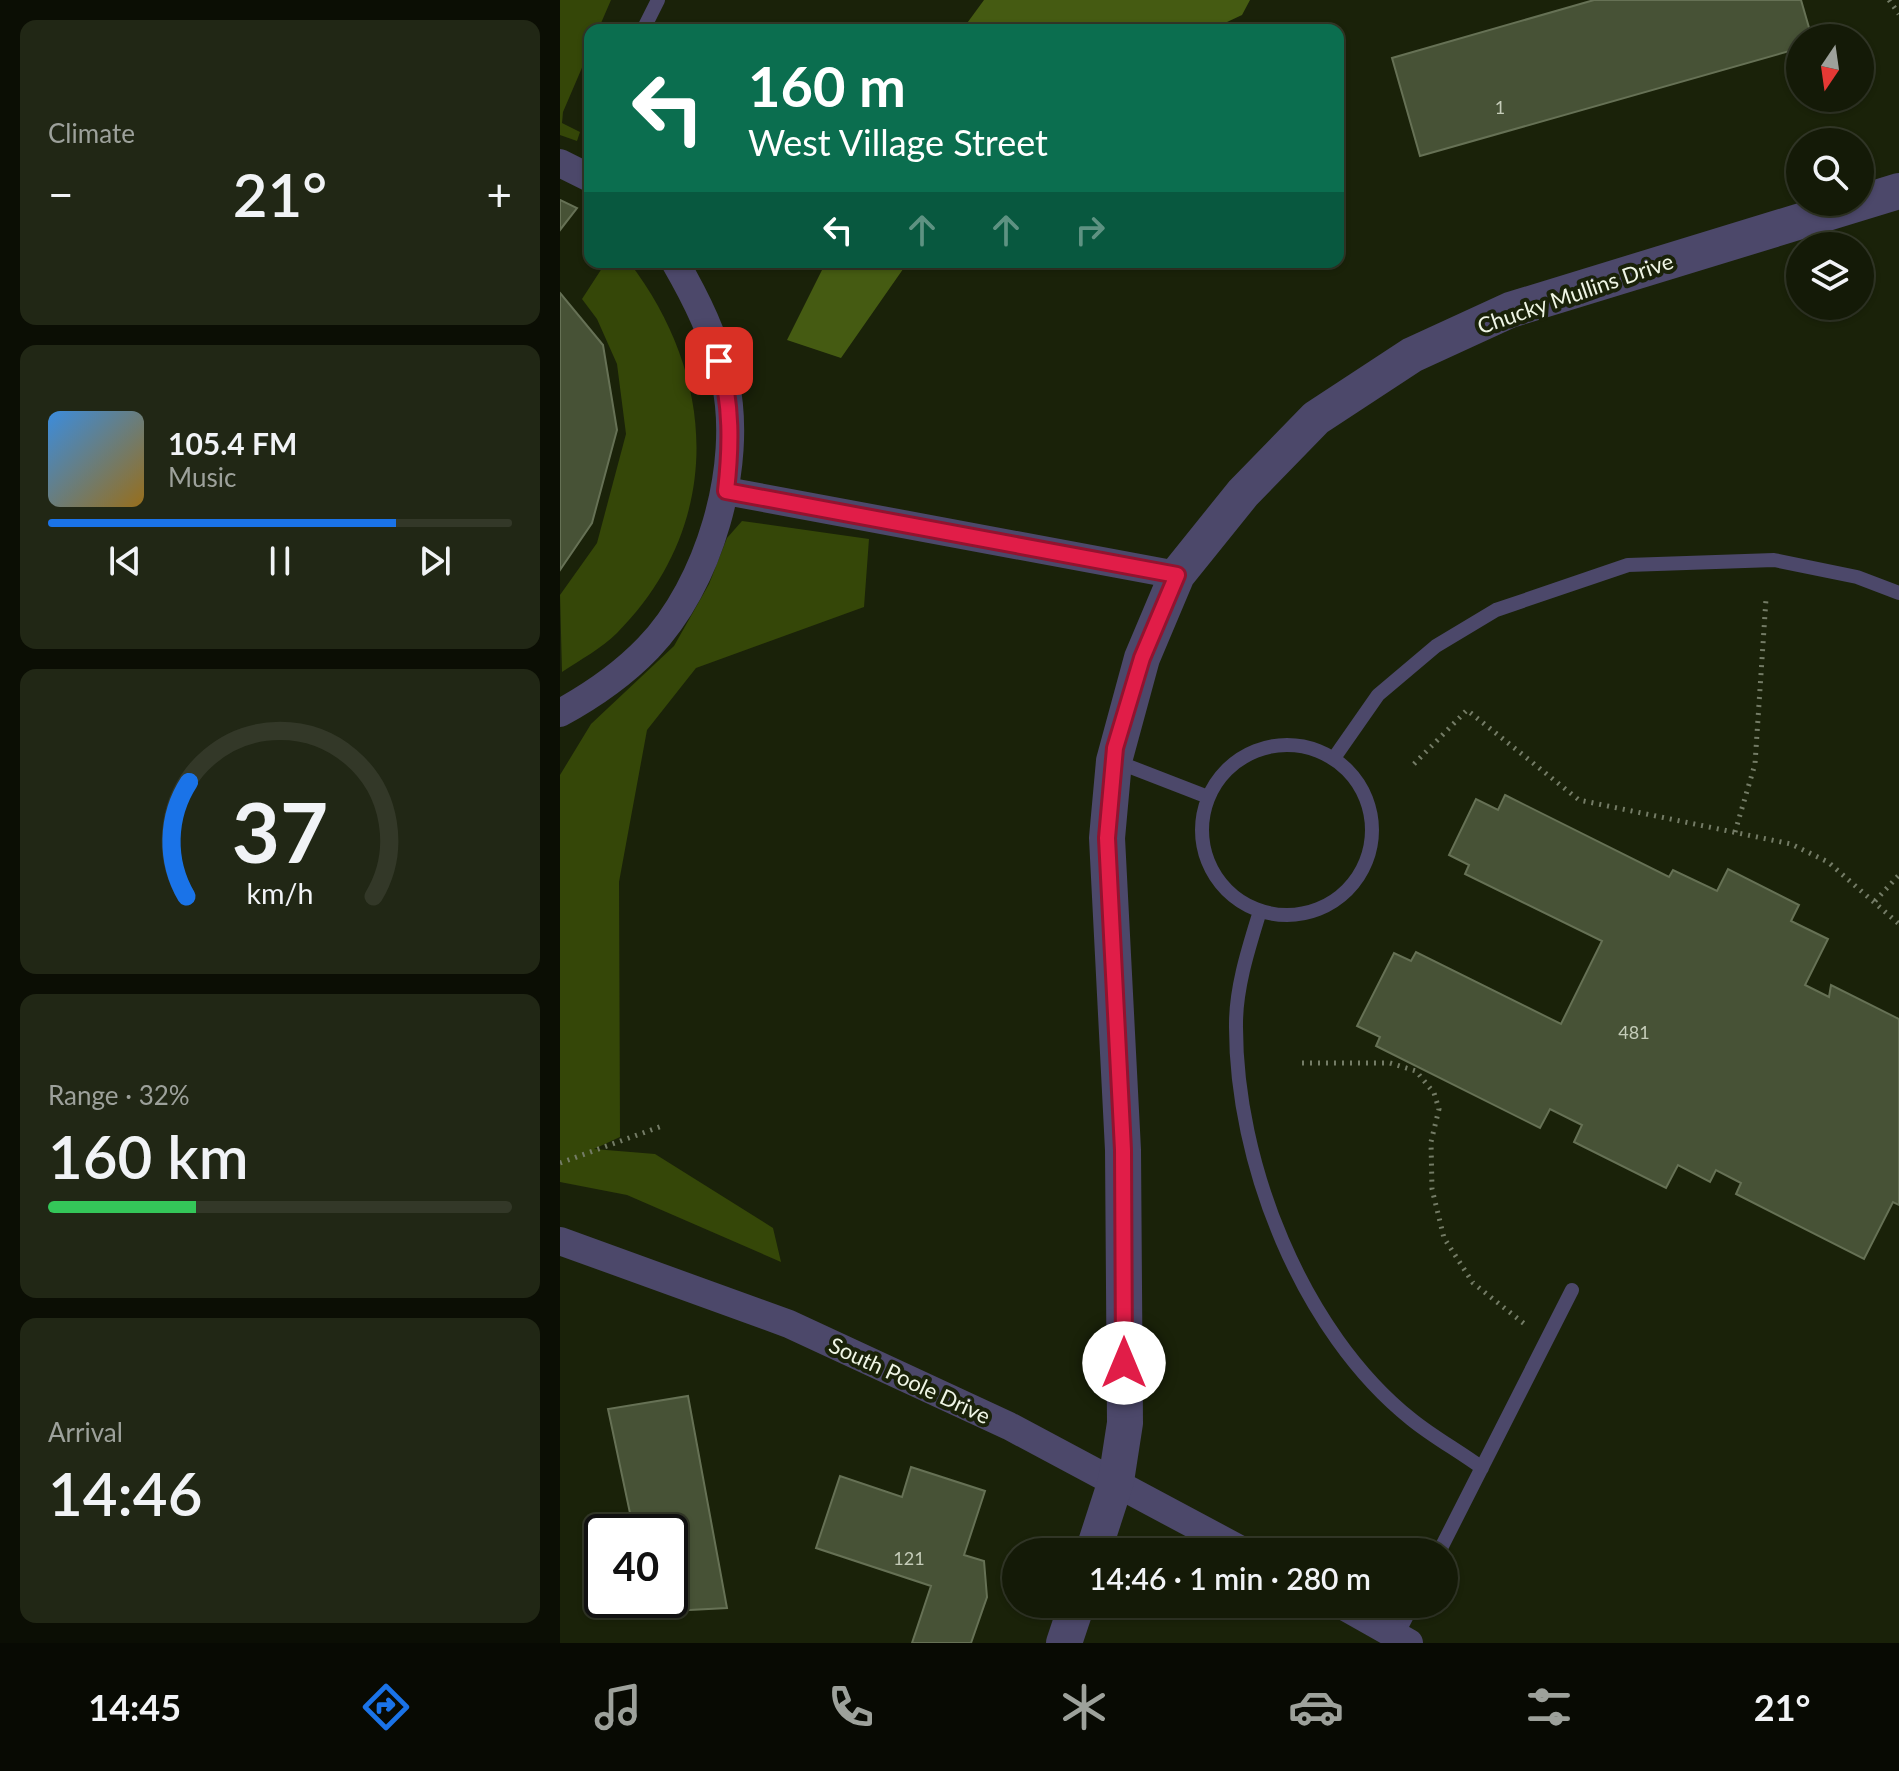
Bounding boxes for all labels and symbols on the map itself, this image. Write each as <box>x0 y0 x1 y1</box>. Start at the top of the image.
north arrow <box>1786 24 1874 112</box>
house number: 1 <box>1495 96 1505 118</box>
street label: Chucky Mullins Drive <box>1474 247 1676 339</box>
pin <box>685 327 753 395</box>
house number: 481 <box>1618 1021 1650 1043</box>
position arrow <box>1082 1321 1166 1405</box>
street label: South Poole Drive <box>825 1331 995 1429</box>
speed limit sign: 40 <box>584 1514 688 1618</box>
house number: 121 <box>893 1547 925 1569</box>

